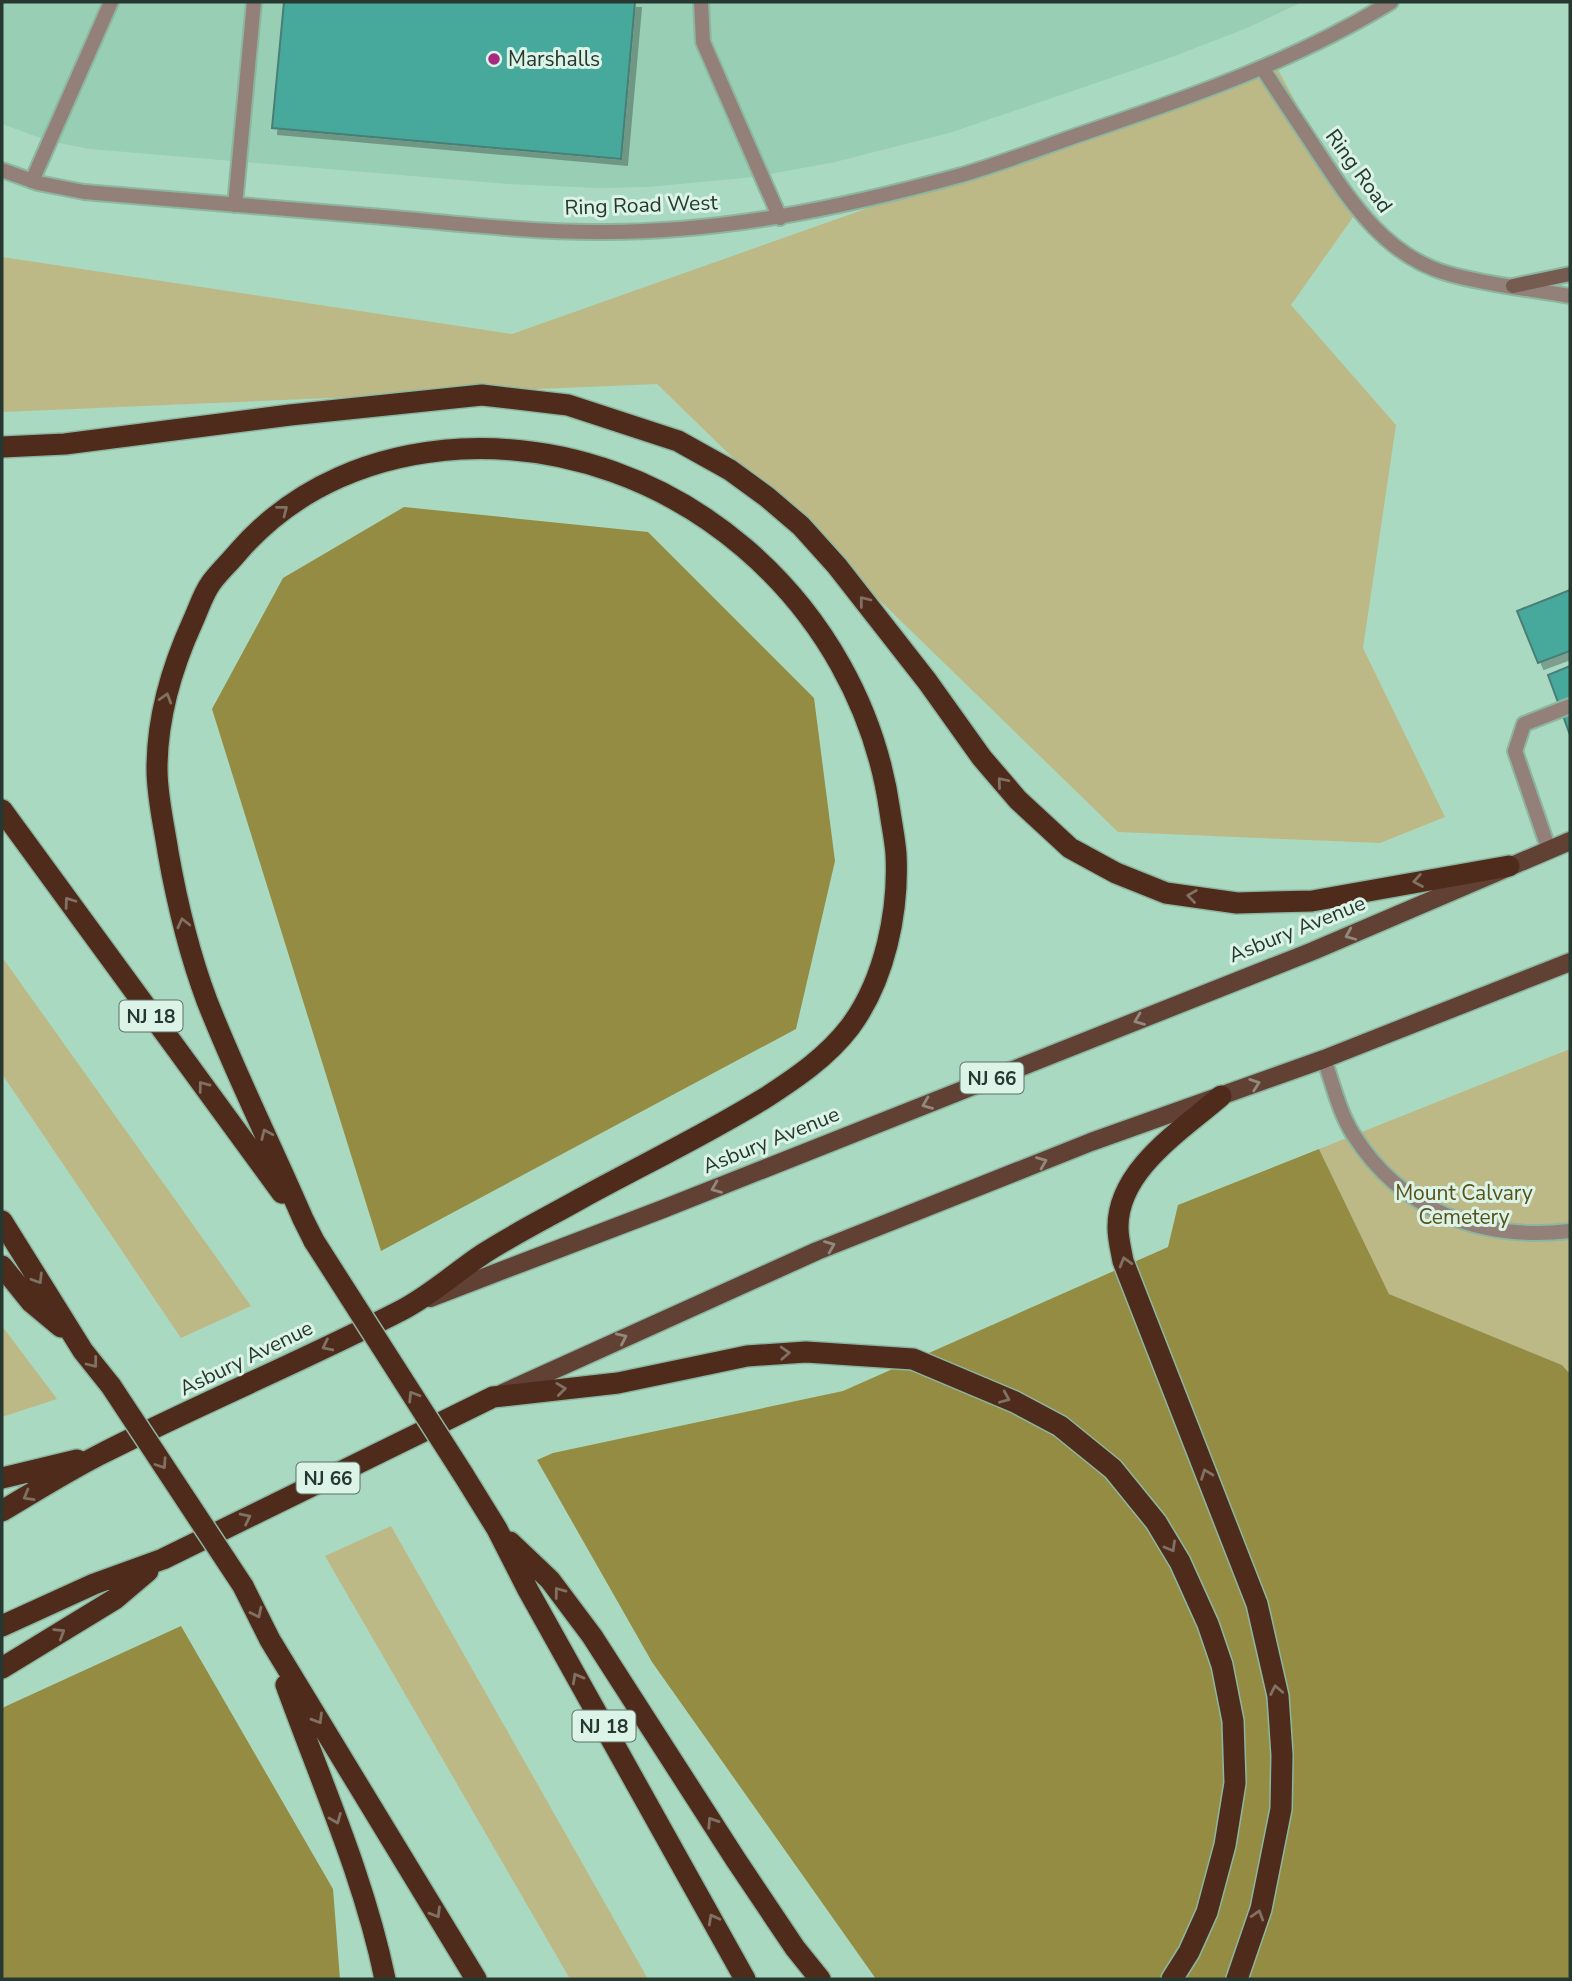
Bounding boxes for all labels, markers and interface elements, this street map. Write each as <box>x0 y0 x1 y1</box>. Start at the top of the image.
place label: Marshalls <box>508 45 600 73</box>
marker: Marshalls <box>486 51 502 67</box>
street label: Ring Road <box>1319 123 1399 219</box>
street label: Ring Road West <box>564 188 719 222</box>
one-way arrow <box>275 506 288 518</box>
one-way arrow <box>860 597 873 609</box>
one-way arrow <box>157 693 172 705</box>
one-way arrow <box>998 777 1011 790</box>
one-way arrow <box>1412 873 1424 888</box>
one-way arrow <box>1187 889 1198 904</box>
street label: Asbury Avenue <box>1224 889 1370 969</box>
one-way arrow <box>65 897 78 910</box>
one-way arrow <box>177 917 191 929</box>
one-way arrow <box>1344 927 1357 941</box>
road number: NJ 18 <box>120 1000 182 1032</box>
one-way arrow <box>1133 1011 1145 1025</box>
road number: NJ 66 <box>960 1062 1024 1094</box>
one-way arrow <box>1249 1078 1261 1092</box>
one-way arrow <box>199 1082 211 1094</box>
one-way arrow <box>922 1095 934 1109</box>
street label: Asbury Avenue <box>698 1100 844 1180</box>
one-way arrow <box>260 1129 274 1142</box>
one-way arrow <box>1035 1156 1047 1170</box>
one-way arrow <box>710 1179 722 1193</box>
park label: Mount Calvary Cemetery <box>1395 1179 1533 1231</box>
one-way arrow <box>824 1240 836 1254</box>
one-way arrow <box>1118 1256 1133 1268</box>
one-way arrow <box>30 1271 43 1284</box>
street label: Asbury Avenue <box>175 1314 317 1402</box>
one-way arrow <box>615 1332 627 1346</box>
one-way arrow <box>321 1338 334 1352</box>
one-way arrow <box>780 1346 791 1361</box>
one-way arrow <box>84 1355 97 1368</box>
one-way arrow <box>555 1382 567 1397</box>
one-way arrow <box>998 1389 1010 1403</box>
one-way arrow <box>408 1391 421 1404</box>
one-way arrow <box>154 1456 167 1469</box>
road number: NJ 66 <box>296 1462 360 1494</box>
one-way arrow <box>1200 1469 1214 1481</box>
one-way arrow <box>23 1488 35 1501</box>
one-way arrow <box>239 1512 251 1526</box>
one-way arrow <box>1163 1540 1176 1552</box>
one-way arrow <box>554 1587 567 1600</box>
one-way arrow <box>248 1606 262 1618</box>
one-way arrow <box>53 1629 66 1642</box>
one-way arrow <box>572 1673 585 1685</box>
one-way arrow <box>1269 1684 1284 1696</box>
road number: NJ 18 <box>572 1710 636 1742</box>
one-way arrow <box>310 1711 323 1724</box>
one-way arrow <box>328 1812 342 1824</box>
one-way arrow <box>707 1817 720 1830</box>
one-way arrow <box>428 1906 441 1919</box>
one-way arrow <box>1250 1909 1265 1921</box>
one-way arrow <box>707 1914 721 1926</box>

